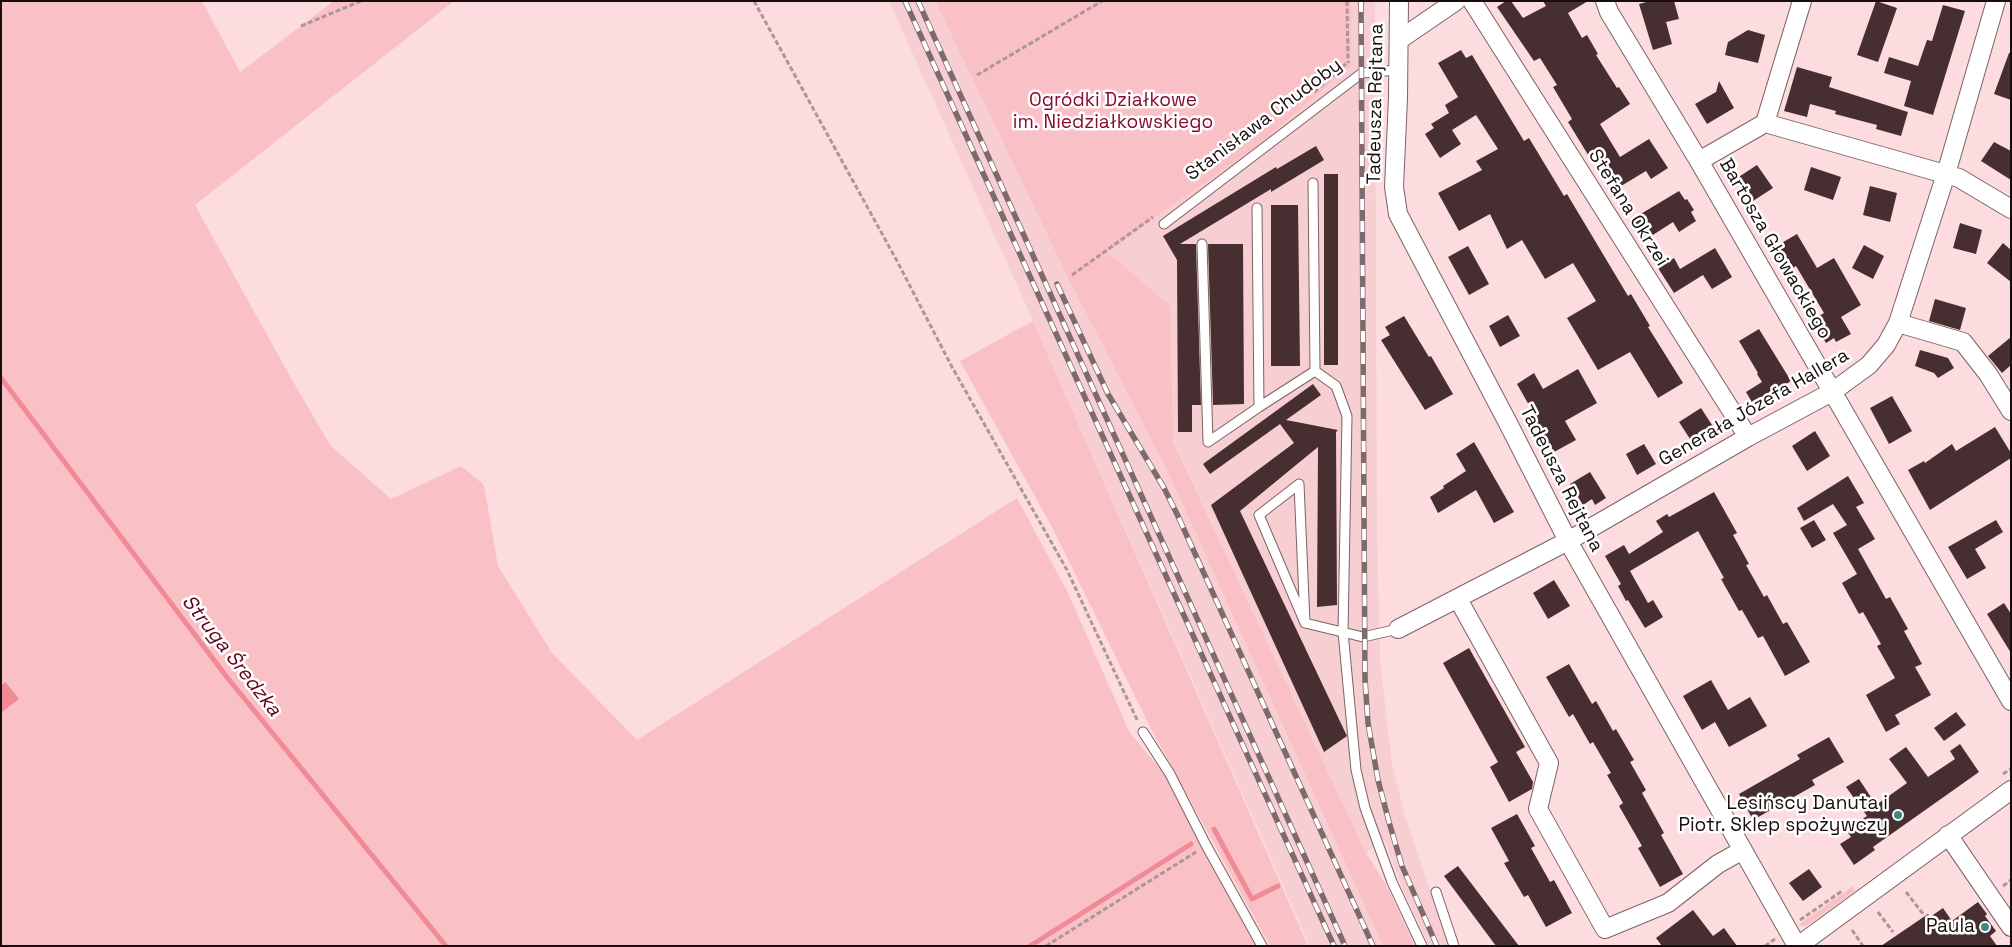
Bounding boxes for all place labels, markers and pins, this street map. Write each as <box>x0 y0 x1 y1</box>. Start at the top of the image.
place label: Lesińscy Danuta i Piotr. Sklep spożywczy <box>1679 793 1888 837</box>
marker: Lesińscy Danuta i Piotr. Sklep spożywczy <box>1892 809 1904 821</box>
place label: Paula <box>1926 916 1975 938</box>
marker: Paula <box>1979 921 1991 933</box>

